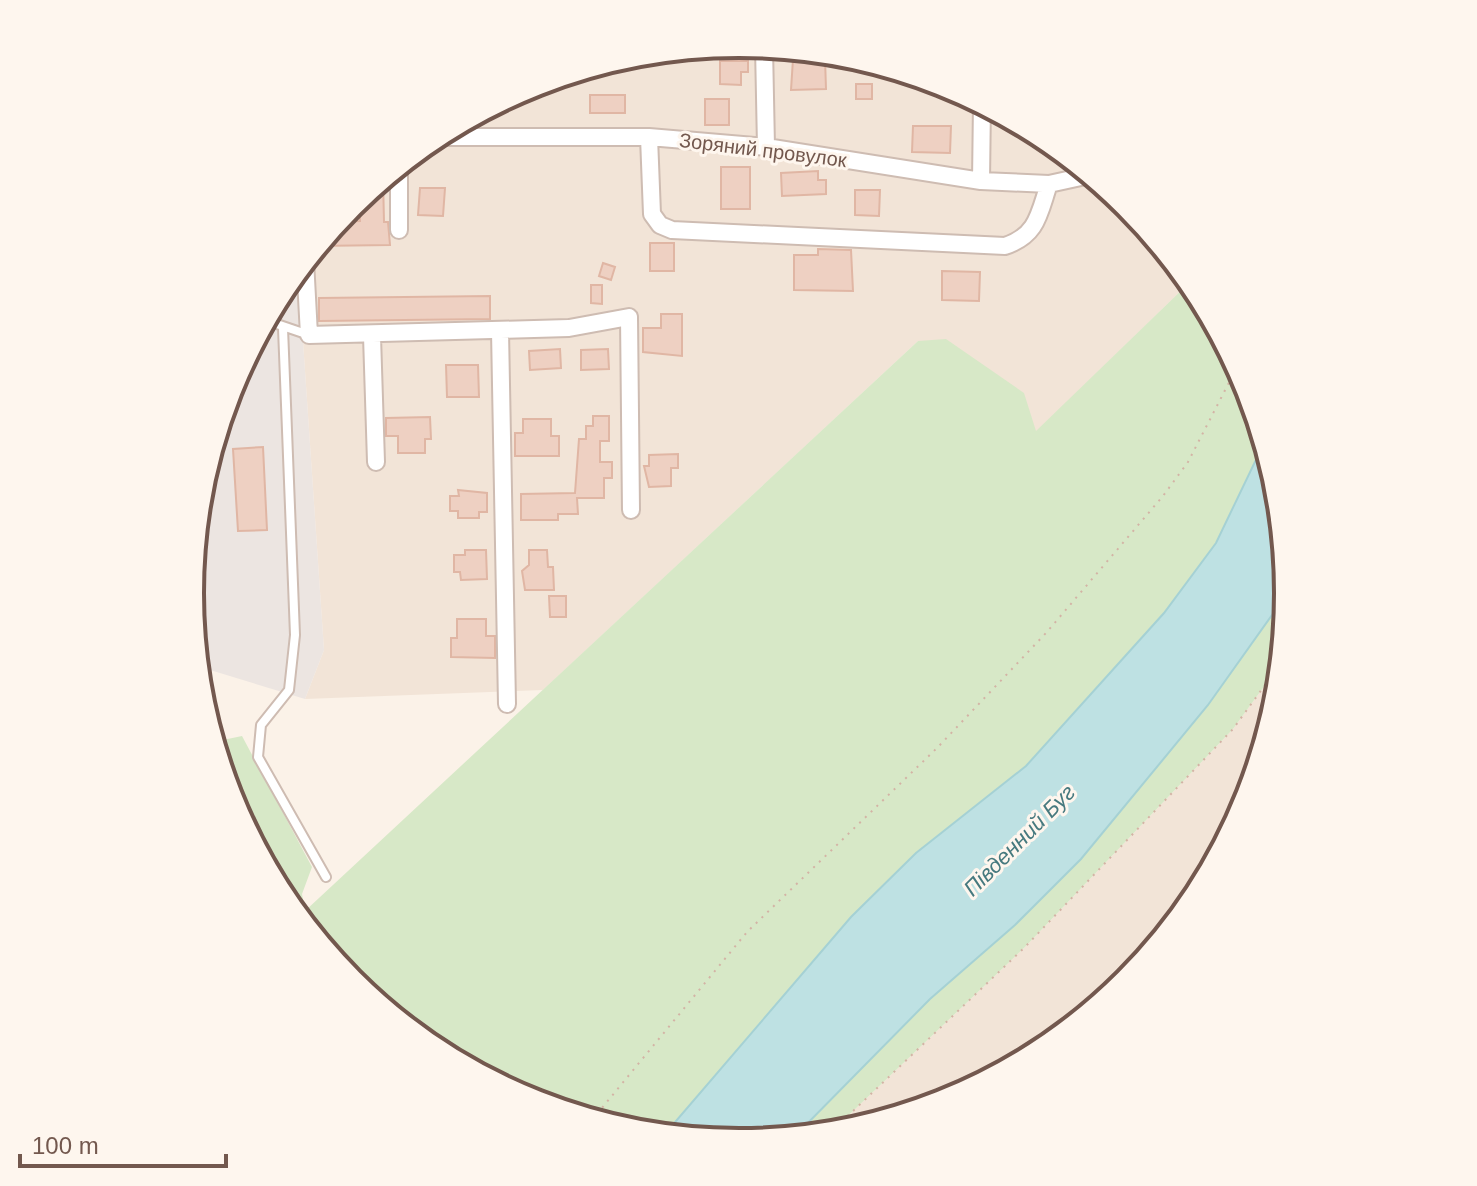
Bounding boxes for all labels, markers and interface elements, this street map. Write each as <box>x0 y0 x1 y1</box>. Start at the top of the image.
street label: Зоряний провулок <box>678 129 848 171</box>
water label: Південний Буг <box>959 780 1080 901</box>
scale bar <box>20 1118 226 1168</box>
text: 100 m <box>32 1132 99 1159</box>

